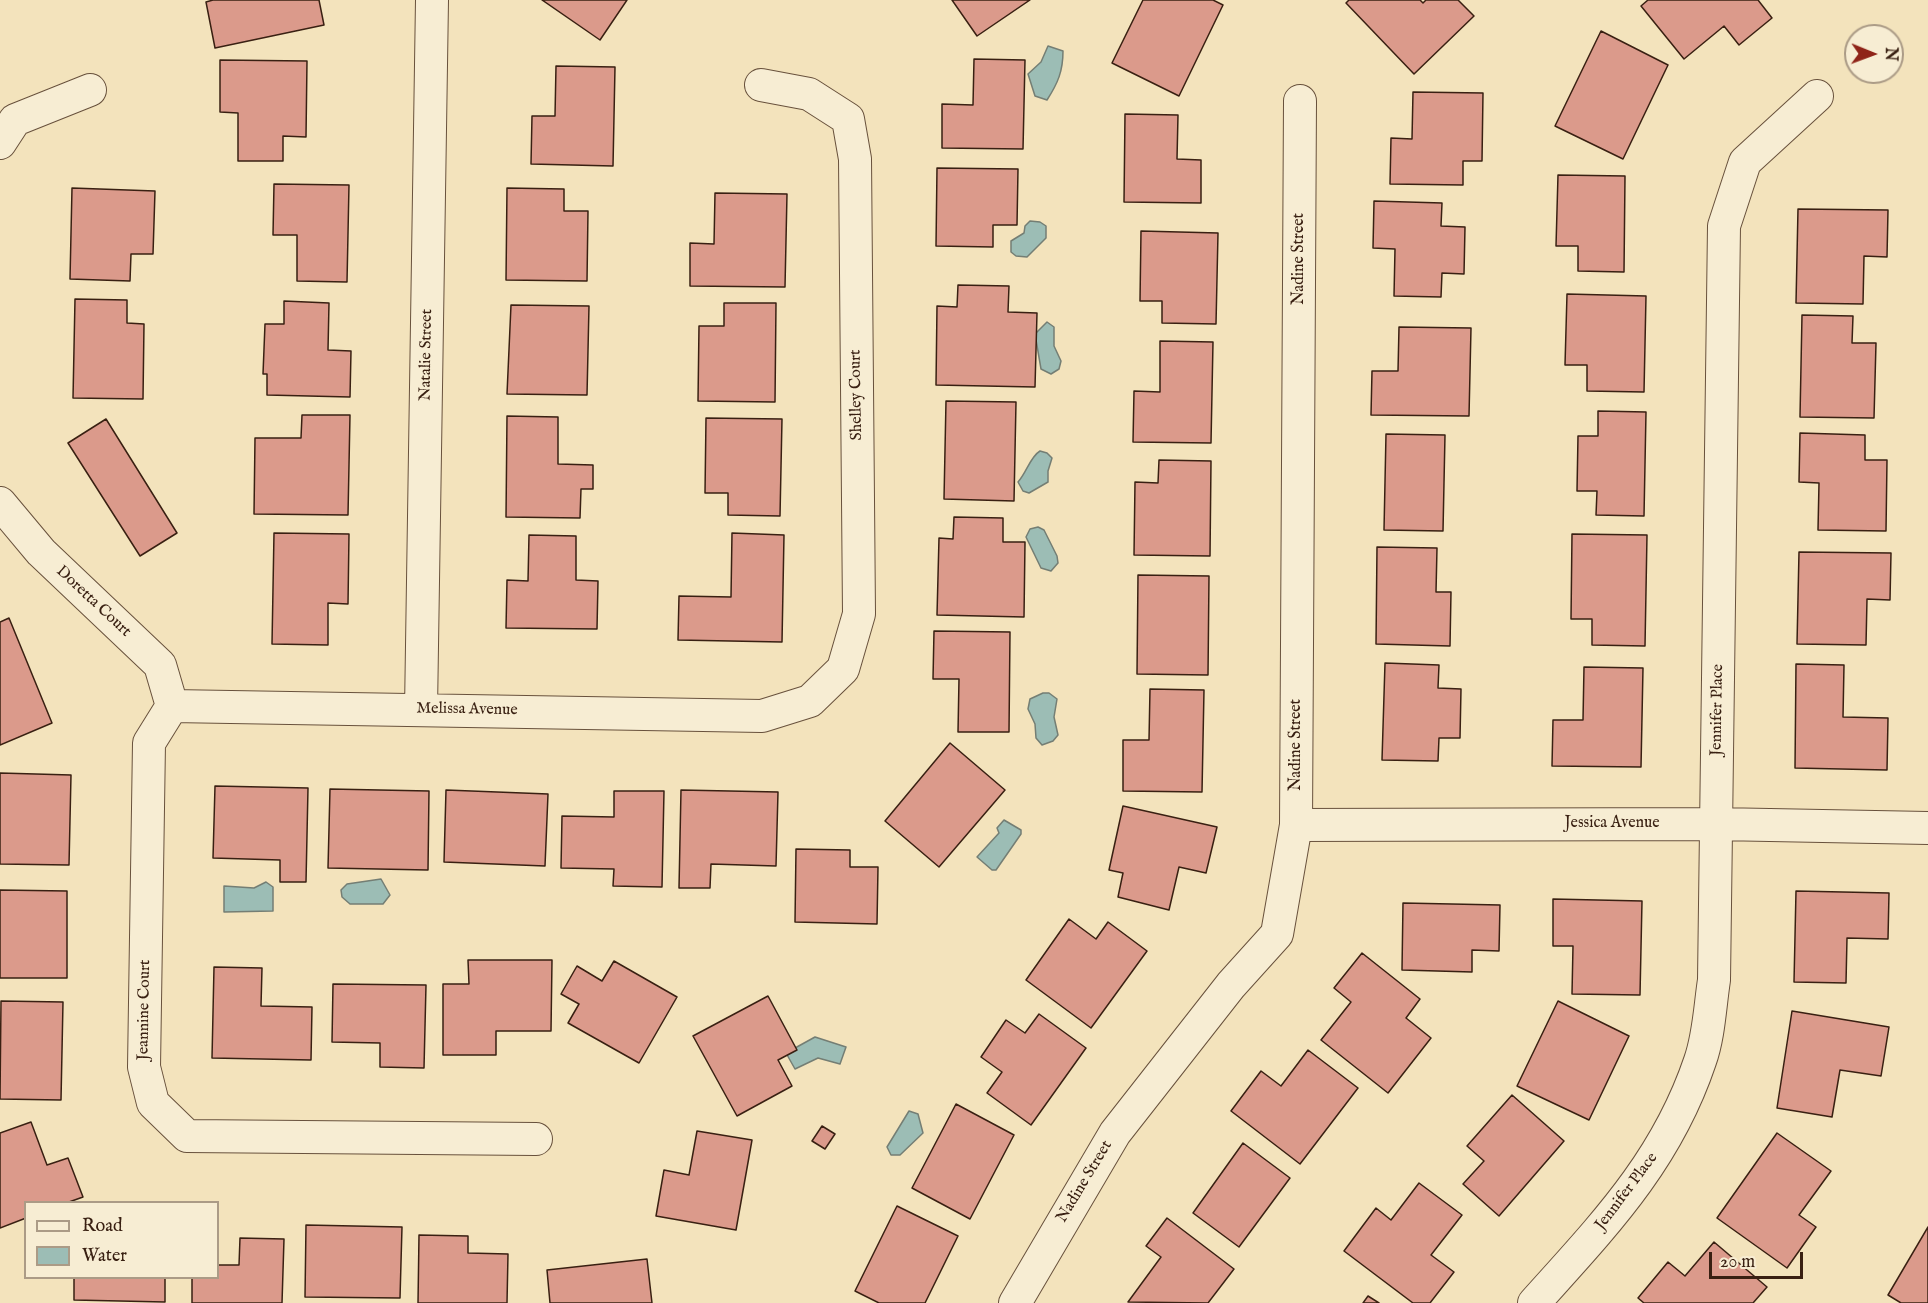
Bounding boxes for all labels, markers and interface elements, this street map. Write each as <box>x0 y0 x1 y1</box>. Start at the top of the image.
north arrow <box>1844 24 1904 84</box>
text: N <box>1880 47 1900 61</box>
street label: Nadine Street <box>1290 213 1310 305</box>
street label: Natalie Street <box>417 309 437 401</box>
street label: Shelley Court <box>847 349 867 441</box>
street label: Doretta Court <box>51 562 135 642</box>
street label: Jennifer Place <box>1708 664 1728 756</box>
street label: Nadine Street <box>1287 699 1307 791</box>
street label: Melissa Avenue <box>416 700 518 720</box>
street label: Jessica Avenue <box>1564 814 1660 834</box>
street label: Jeannine Court <box>135 959 155 1061</box>
street label: Nadine Street <box>1053 1138 1117 1226</box>
street label: Jennifer Place <box>1592 1149 1662 1235</box>
legend <box>24 1201 219 1279</box>
text: Road <box>82 1215 123 1238</box>
scale bar <box>1712 1240 1806 1278</box>
text: Water <box>82 1245 127 1268</box>
text: 20 m <box>1720 1251 1755 1274</box>

